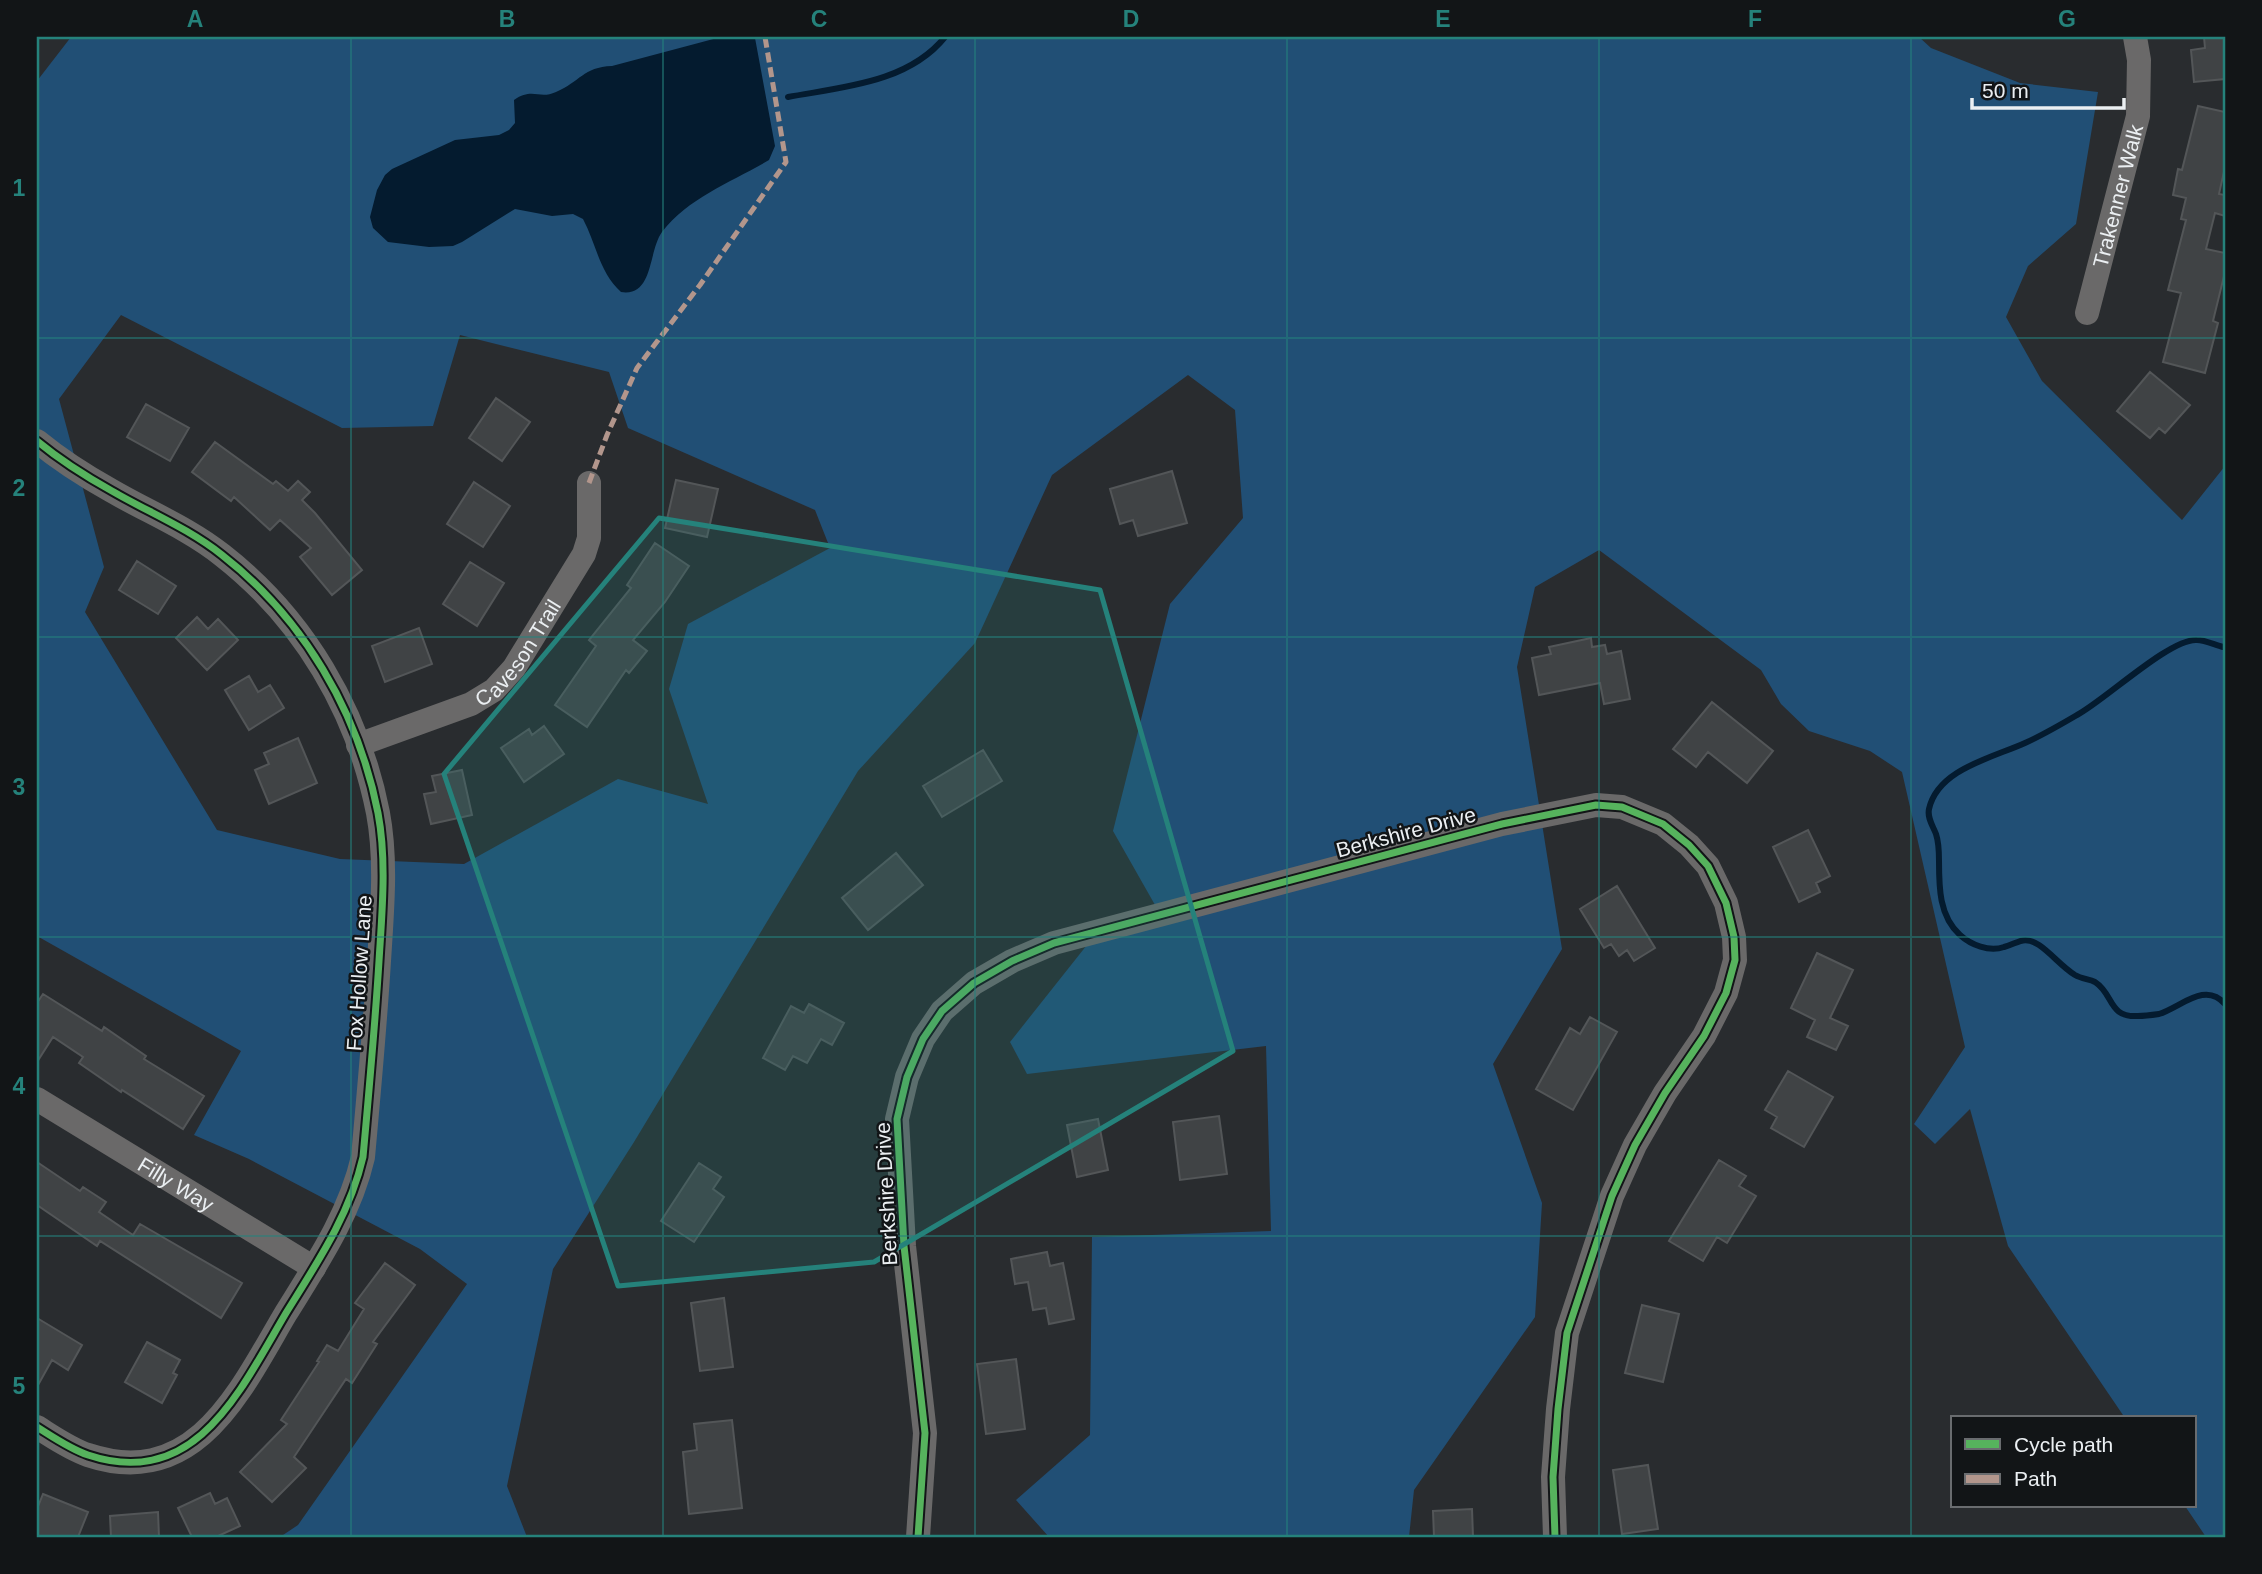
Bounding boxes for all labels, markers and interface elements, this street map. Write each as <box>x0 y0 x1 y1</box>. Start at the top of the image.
text: A <box>187 6 203 32</box>
text: B <box>499 6 515 32</box>
text: C <box>811 6 827 32</box>
text: D <box>1123 6 1139 32</box>
text: E <box>1435 6 1451 32</box>
text: F <box>1748 6 1762 32</box>
text: G <box>2058 6 2076 32</box>
scale bar <box>1972 66 2124 110</box>
text: 50 m <box>1982 79 2029 102</box>
street label: Trakenner Walk <box>2088 121 2147 270</box>
text: 1 <box>13 175 26 201</box>
text: 2 <box>13 475 25 501</box>
street label: Caveson Trail <box>471 595 565 710</box>
text: 3 <box>13 774 25 800</box>
street label: Berkshire Drive <box>1334 802 1478 862</box>
street label: Fox Hollow Lane <box>342 894 376 1052</box>
text: 4 <box>13 1073 26 1099</box>
street label: Berkshire Drive <box>871 1122 901 1266</box>
street label: Filly Way <box>134 1152 219 1216</box>
text: 5 <box>13 1373 26 1399</box>
legend <box>1951 1416 2196 1508</box>
text: Cycle path <box>2014 1433 2113 1456</box>
text: Path <box>2014 1467 2057 1490</box>

